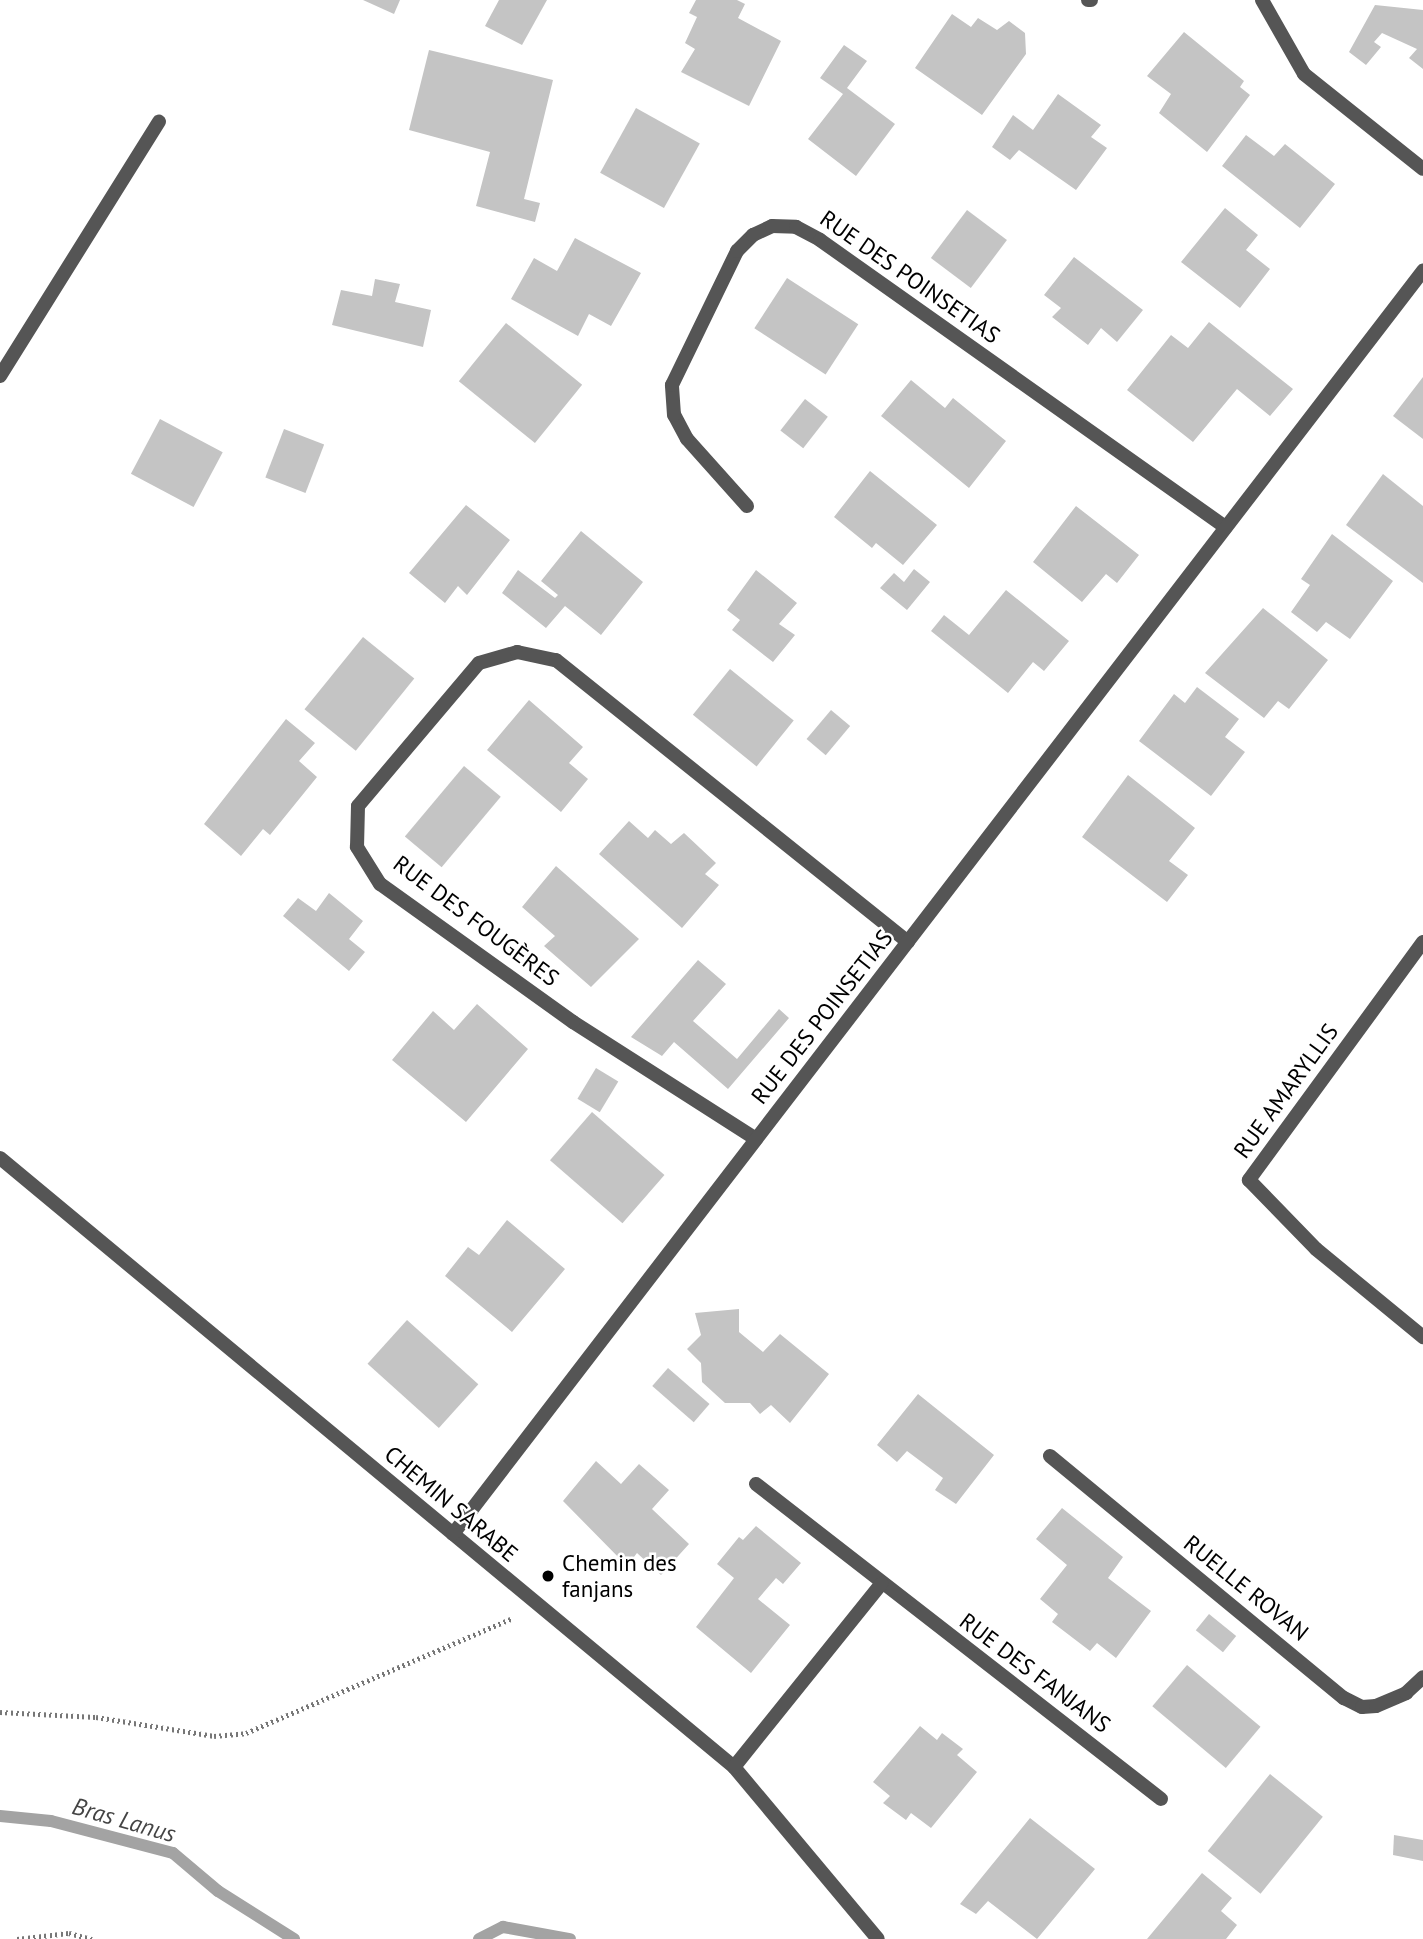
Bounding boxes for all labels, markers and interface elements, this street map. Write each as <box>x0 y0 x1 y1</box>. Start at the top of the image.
street label: RUE DES POINSETIAS <box>815 205 1005 349</box>
street label: RUE DES FOUGÈRES <box>388 850 564 992</box>
street label: RUE DES POINSETIAS <box>746 925 898 1109</box>
street label: RUE AMARYLLIS <box>1228 1018 1344 1164</box>
street label: CHEMIN SARABE <box>379 1440 523 1568</box>
street label: RUELLE ROVAN <box>1178 1529 1314 1647</box>
place label: Chemin des fanjans <box>562 1549 677 1603</box>
marker: Chemin des fanjans <box>540 1568 556 1584</box>
street label: RUE DES FANJANS <box>954 1607 1116 1739</box>
water label: Bras Lanus <box>69 1792 179 1848</box>

